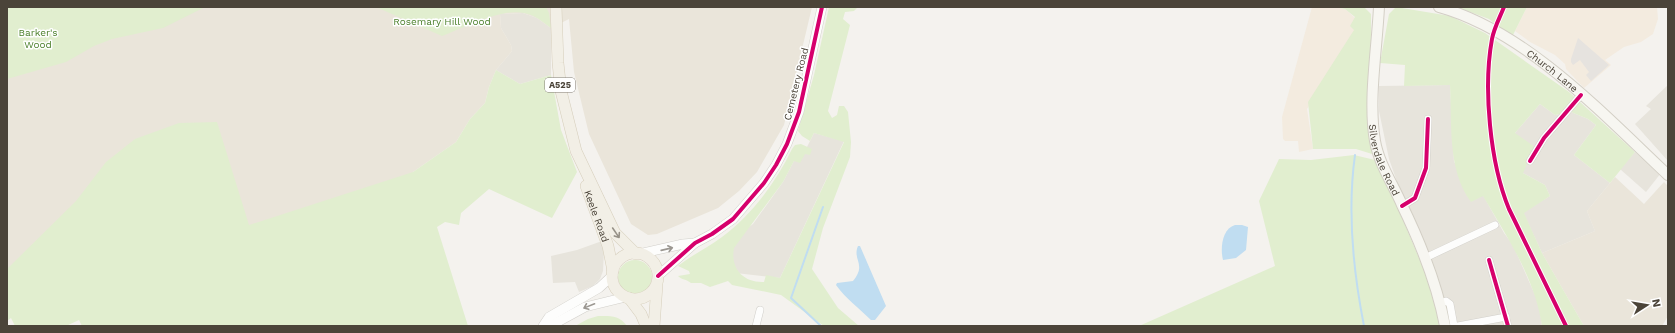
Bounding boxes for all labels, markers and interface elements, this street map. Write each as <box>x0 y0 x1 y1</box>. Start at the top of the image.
park label: Rosemary Hill Wood <box>393 16 491 27</box>
park label: Barker's Wood <box>18 27 58 50</box>
street label: Cemetery Road <box>782 46 810 122</box>
street label: Church Lane <box>1525 47 1581 94</box>
road number: A525 <box>545 78 575 92</box>
street label: Silverdale Road <box>1367 124 1402 197</box>
street label: Keele Road <box>582 189 612 243</box>
one-way arrow <box>612 227 620 239</box>
one-way arrow <box>660 244 673 252</box>
north arrow <box>1627 285 1667 325</box>
text: N <box>1649 298 1663 308</box>
one-way arrow <box>583 303 595 310</box>

